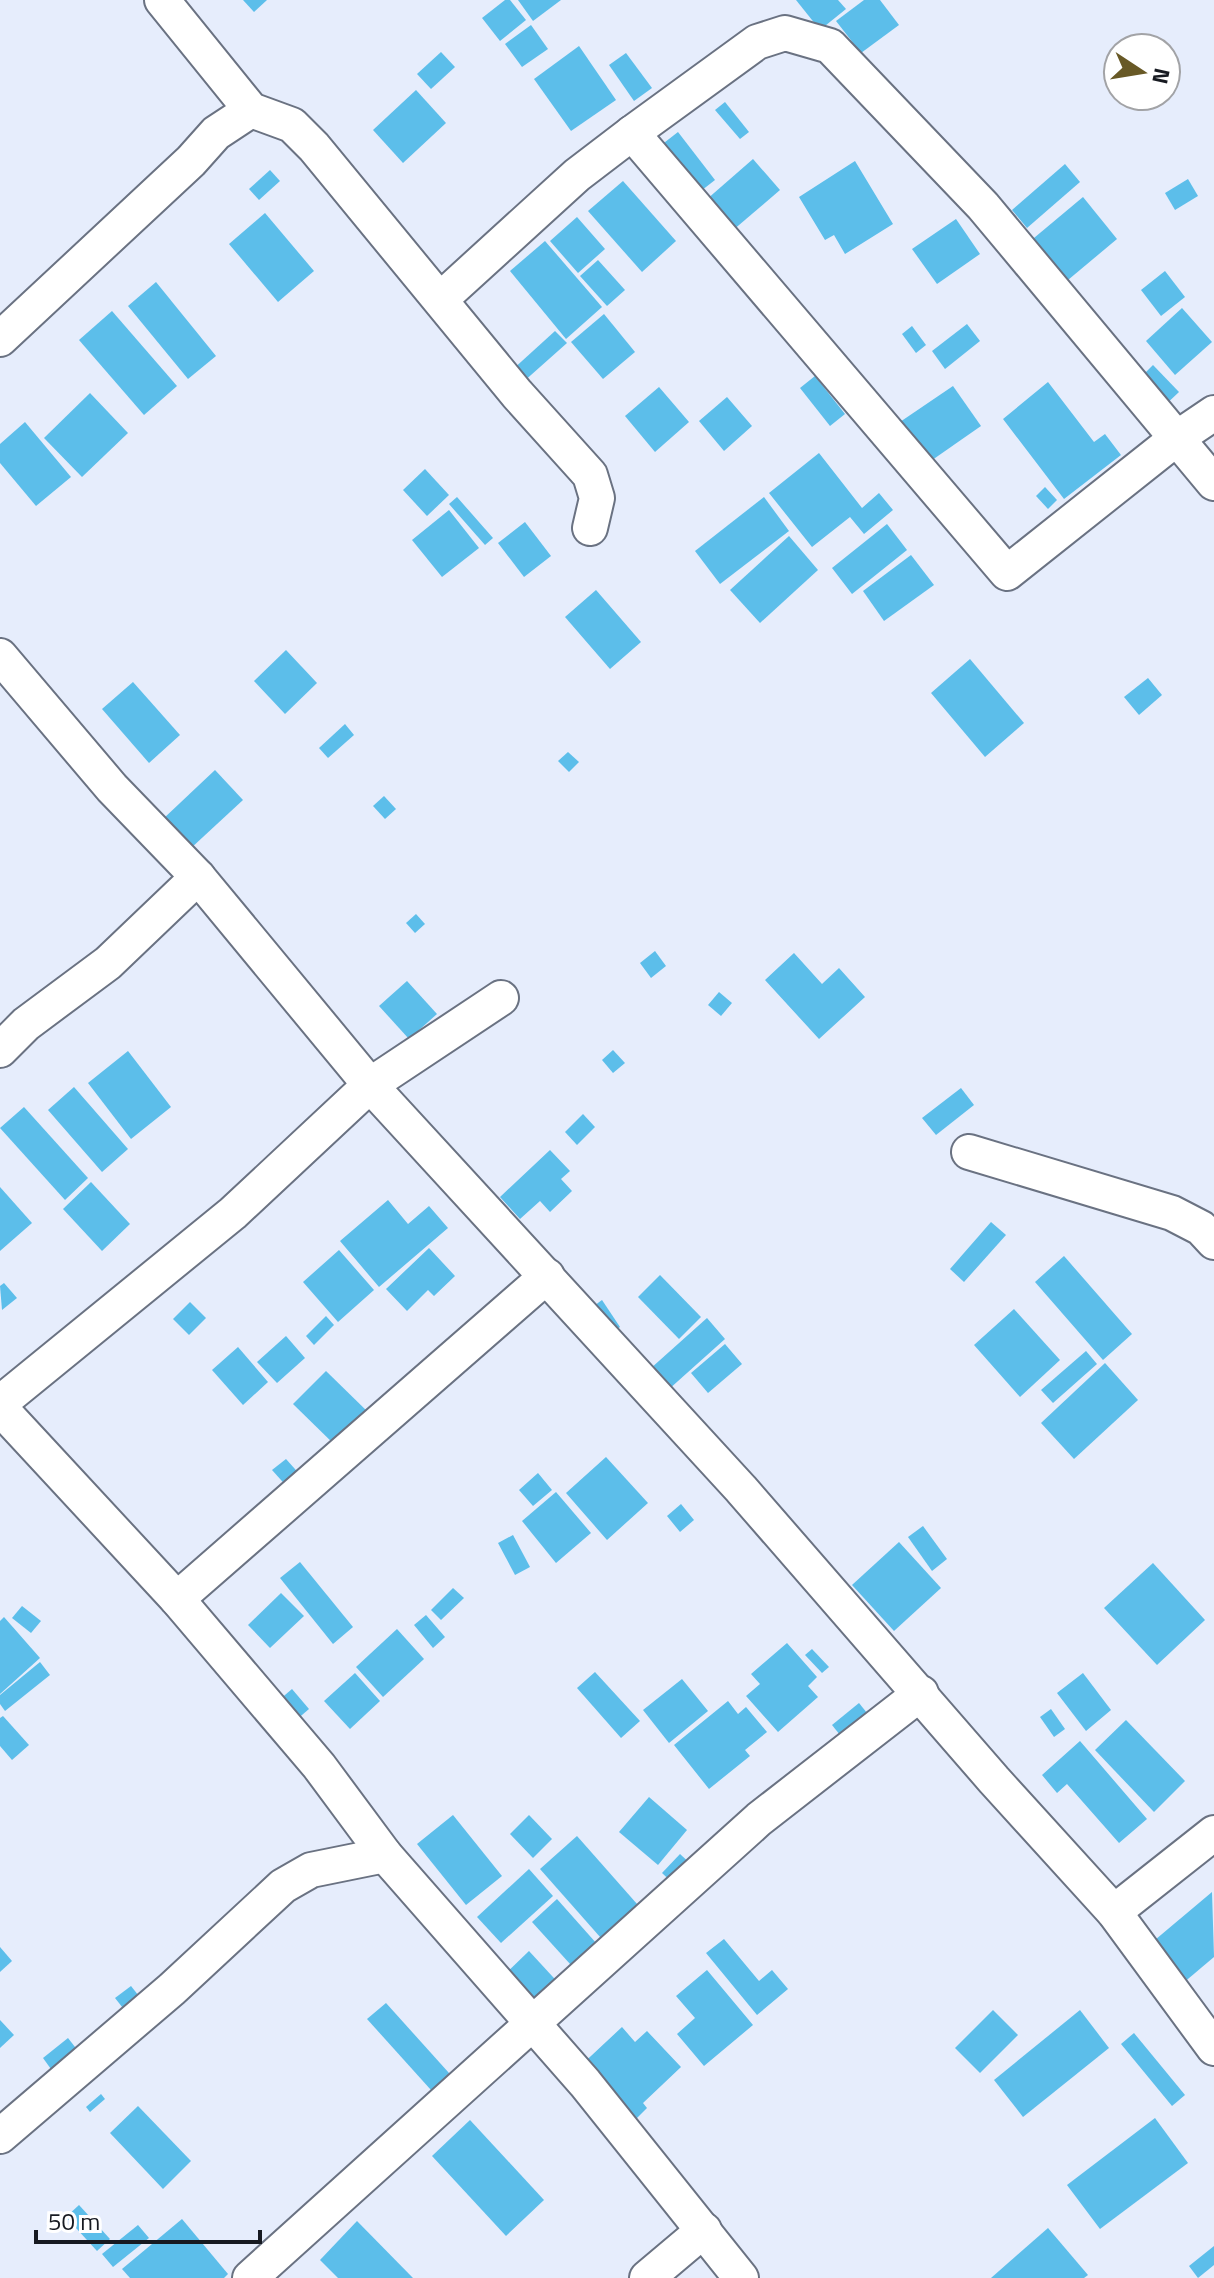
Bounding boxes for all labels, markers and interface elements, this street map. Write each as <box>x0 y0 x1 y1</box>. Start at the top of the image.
north arrow <box>1102 32 1182 112</box>
text: N <box>1143 65 1180 87</box>
scale bar <box>36 2194 260 2244</box>
text: 50 m <box>48 2203 100 2239</box>

